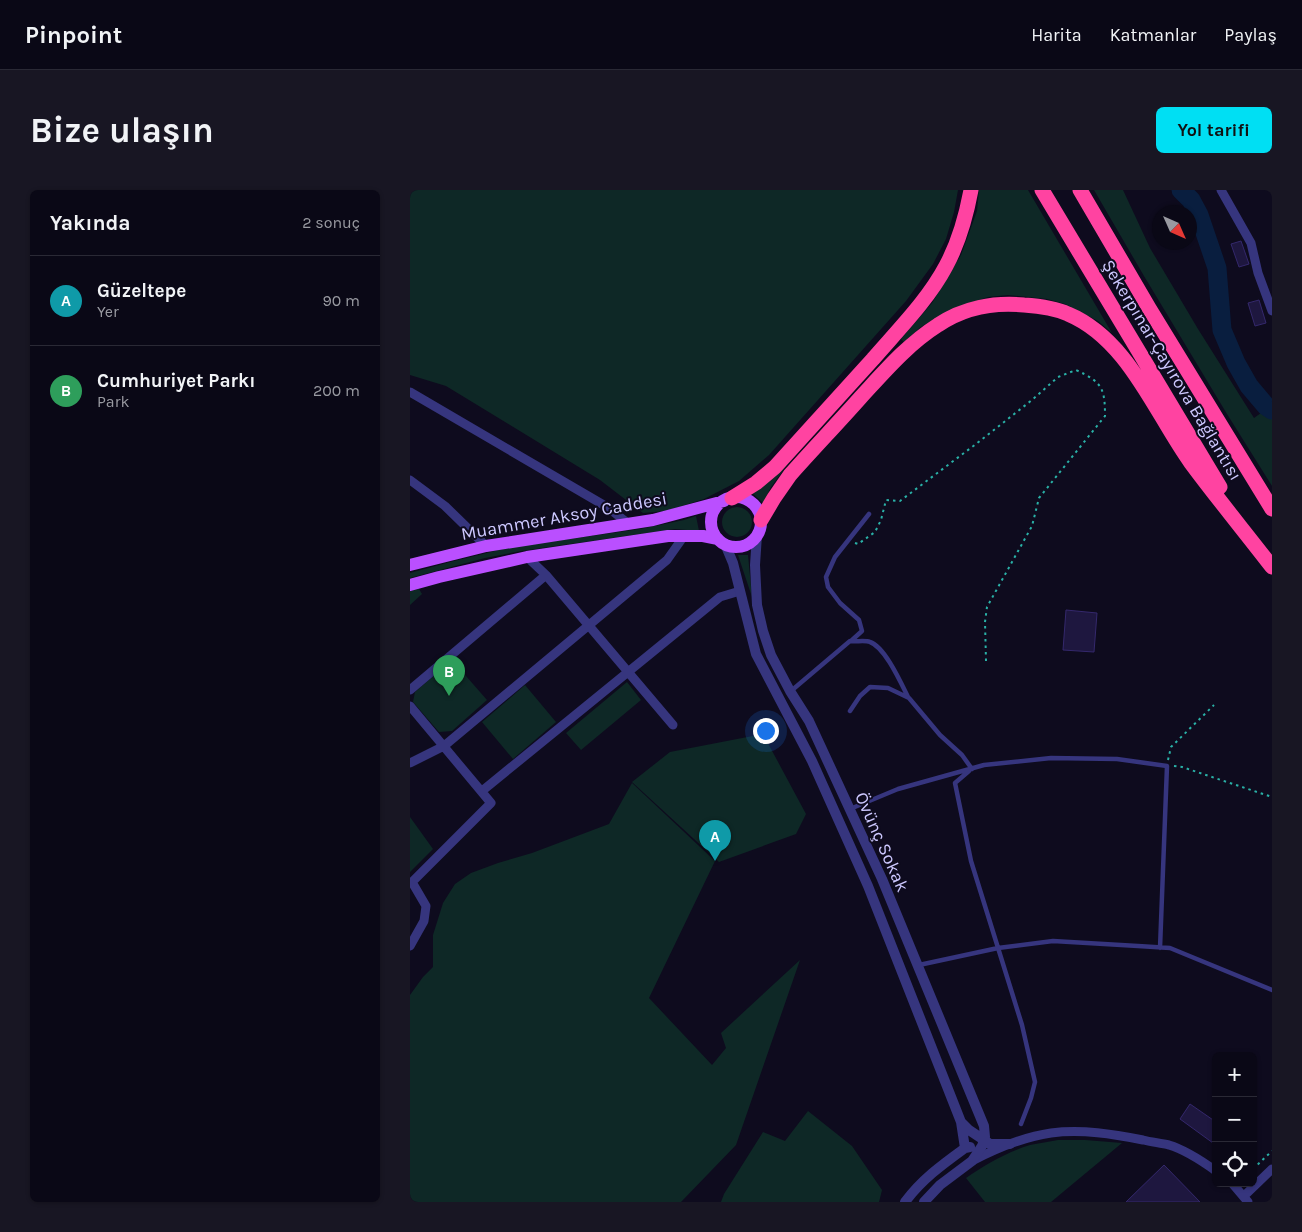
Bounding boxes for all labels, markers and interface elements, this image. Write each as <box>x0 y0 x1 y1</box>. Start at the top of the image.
text: Pinpoint <box>25 21 122 49</box>
text: Harita <box>1031 24 1082 46</box>
text: Katmanlar <box>1110 24 1196 46</box>
text: Paylaş <box>1224 24 1277 46</box>
button: Yol tarifi <box>1156 107 1272 153</box>
text: Bize ulaşın <box>30 110 214 151</box>
north arrow <box>1152 205 1197 250</box>
text: Yakında <box>50 211 131 235</box>
text: 2 sonuç <box>302 213 360 232</box>
street label: Şekerpınar-Çayırova Bağlantısı <box>1097 256 1247 484</box>
text: Güzeltepe <box>97 280 186 302</box>
text: A <box>61 291 71 310</box>
text: 90 m <box>322 291 360 310</box>
text: Yer <box>97 302 119 321</box>
text: Cumhuriyet Parkı <box>97 370 255 392</box>
text: B <box>61 381 71 400</box>
text: 200 m <box>313 381 360 400</box>
text: Park <box>97 392 129 411</box>
street label: Muammer Aksoy Caddesi <box>459 487 669 545</box>
pin: B <box>433 655 465 696</box>
your location <box>753 718 779 744</box>
street label: Övünç Sokak <box>850 789 914 895</box>
pin: A <box>699 820 731 861</box>
map controls <box>1212 1052 1257 1187</box>
button: + <box>1212 1052 1257 1097</box>
button: − <box>1212 1097 1257 1142</box>
button: locate <box>1212 1142 1257 1187</box>

